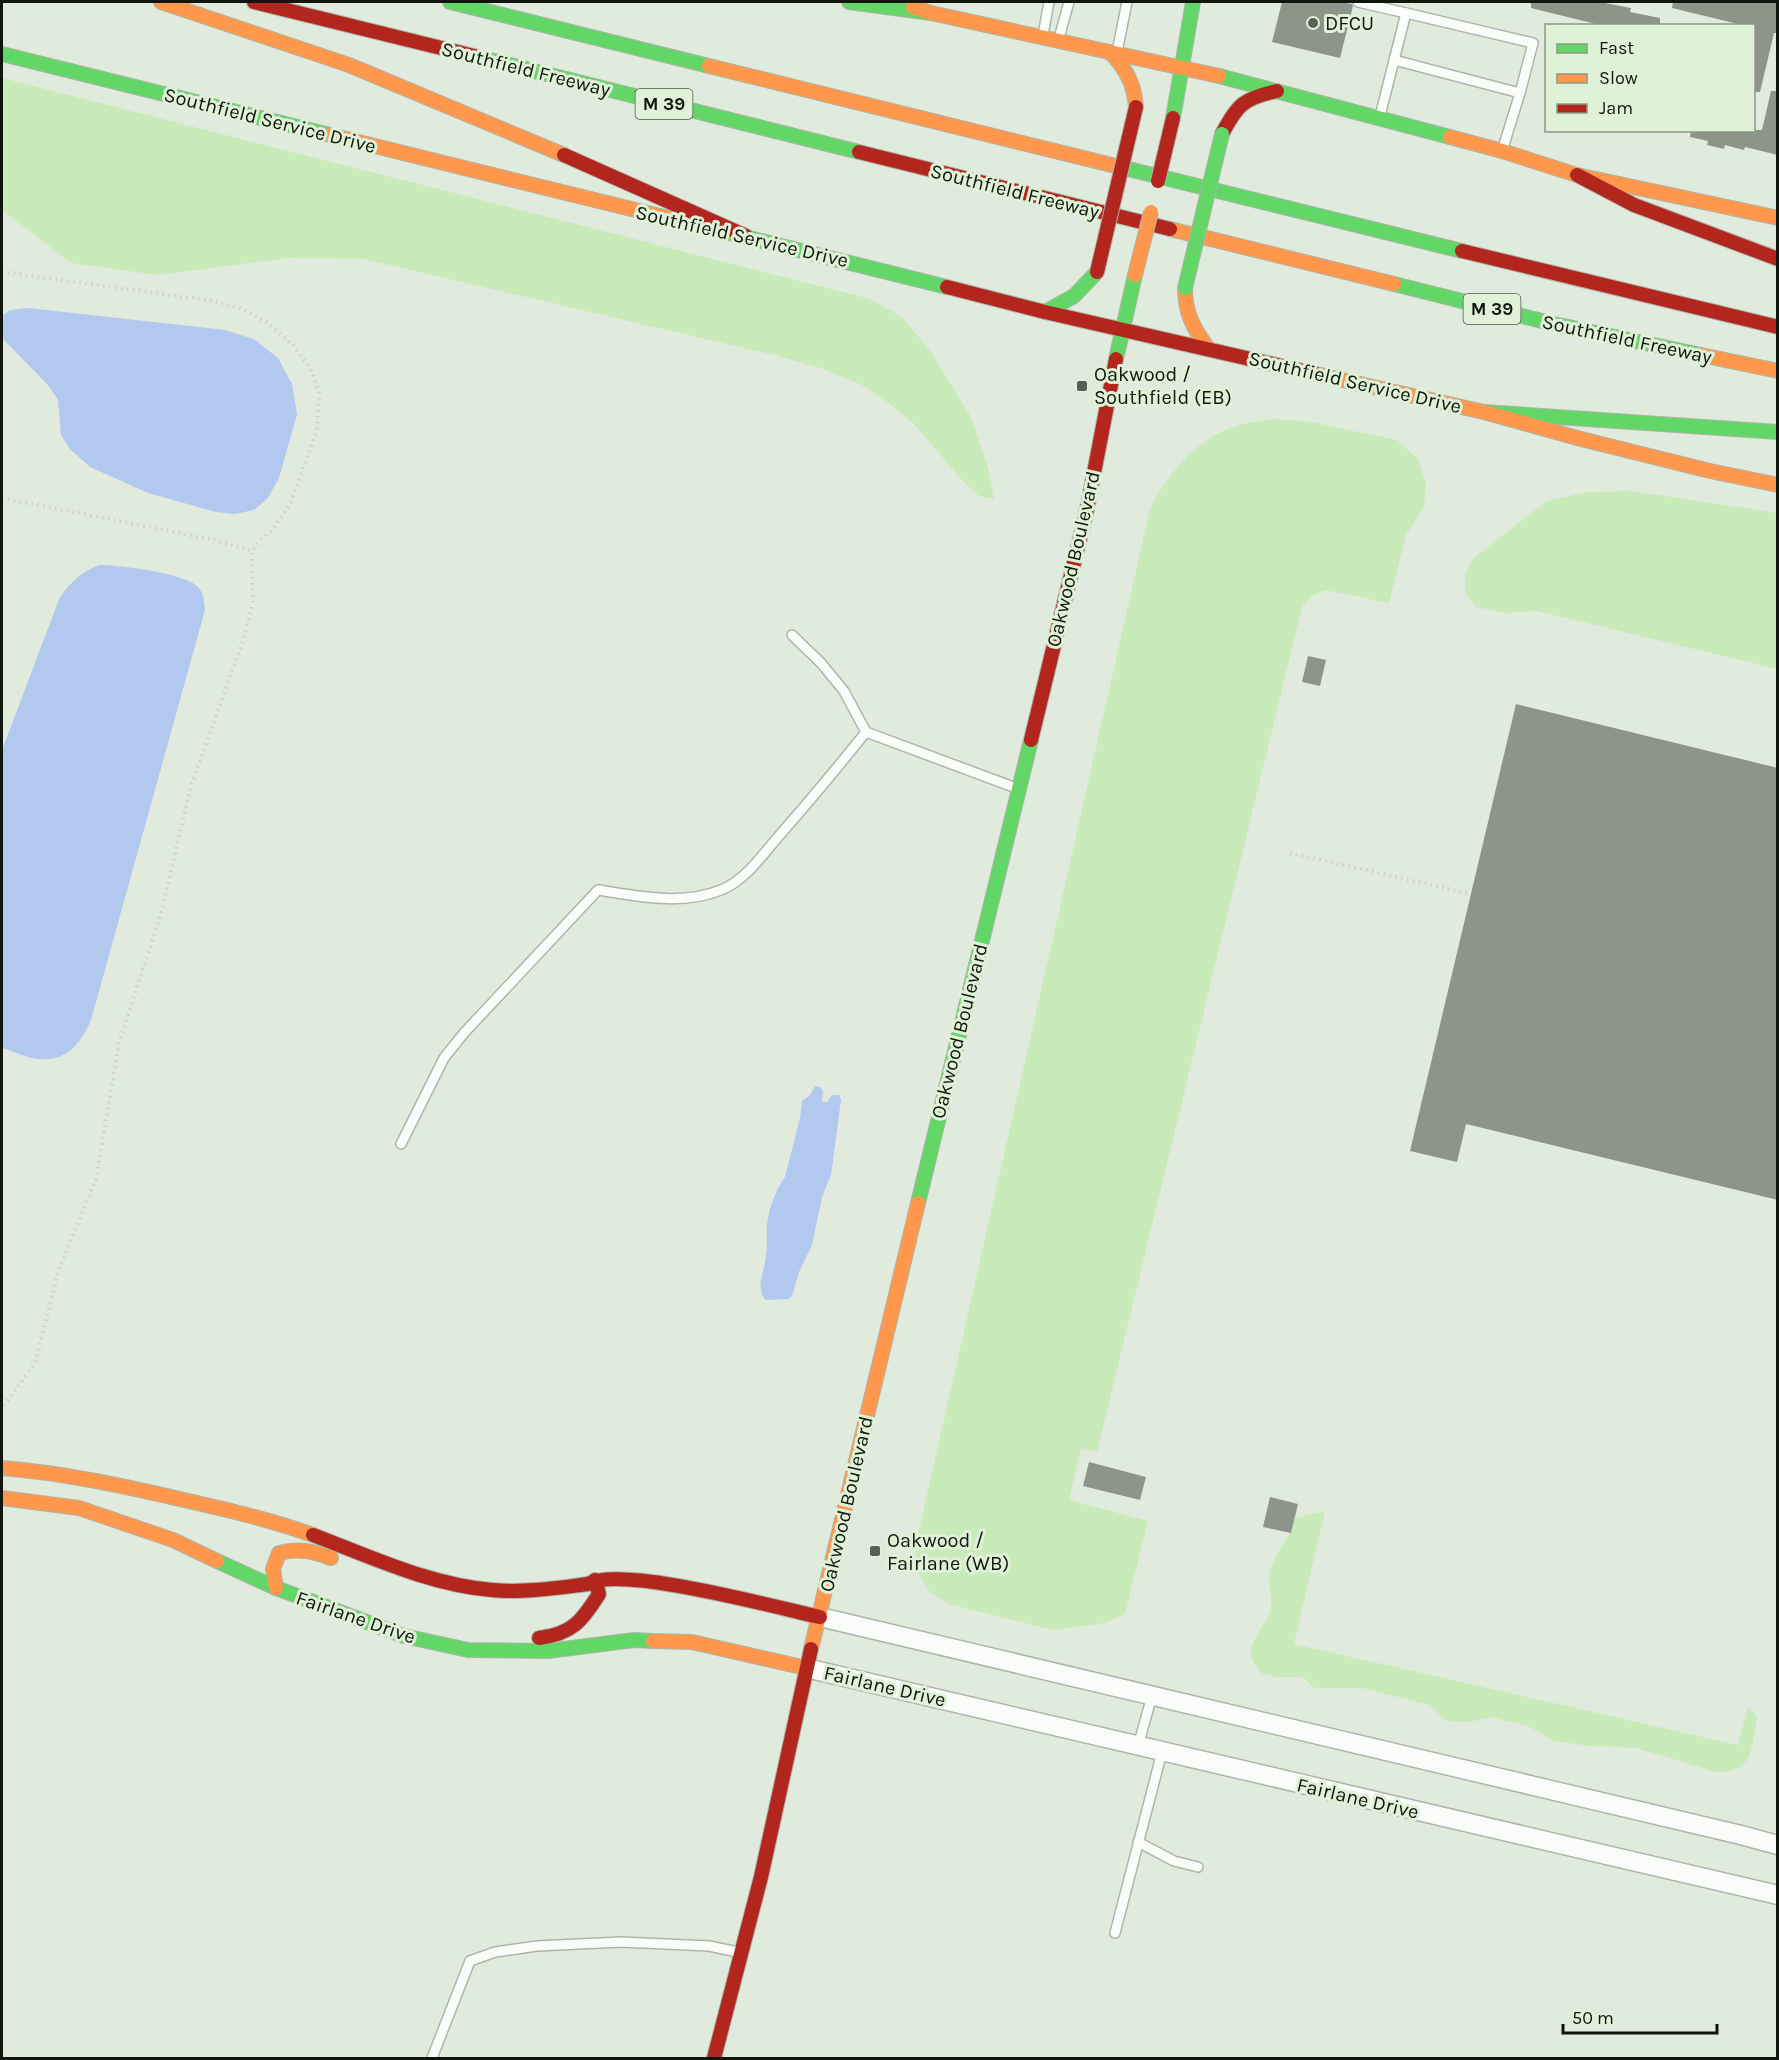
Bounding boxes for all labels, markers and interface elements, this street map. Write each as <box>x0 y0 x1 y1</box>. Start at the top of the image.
place label: DFCU <box>1325 12 1374 35</box>
marker: DFCU <box>1306 16 1320 30</box>
legend <box>1545 24 1755 132</box>
street label: Southfield Freeway <box>439 37 613 102</box>
text: Fast <box>1599 37 1634 59</box>
text: Slow <box>1599 67 1638 89</box>
street label: Southfield Service Drive <box>161 83 378 158</box>
road number: M 39 <box>636 89 692 119</box>
text: Jam <box>1599 97 1633 119</box>
street label: Southfield Freeway <box>928 159 1102 224</box>
street label: Southfield Service Drive <box>633 201 851 272</box>
road number: M 39 <box>1464 294 1520 324</box>
street label: Southfield Freeway <box>1540 310 1714 369</box>
street label: Southfield Service Drive <box>1246 347 1464 418</box>
place label: Oakwood / Southfield (EB) <box>1094 363 1232 409</box>
marker: Oakwood / Southfield (EB) <box>1075 379 1089 393</box>
street label: Oakwood Boulevard <box>1042 469 1105 649</box>
street label: Oakwood Boulevard <box>927 941 992 1121</box>
street label: Oakwood Boulevard <box>815 1414 878 1594</box>
place label: Oakwood / Fairlane (WB) <box>887 1529 1009 1575</box>
marker: Oakwood / Fairlane (WB) <box>868 1544 882 1558</box>
street label: Fairlane Drive <box>293 1586 418 1649</box>
street label: Fairlane Drive <box>822 1661 948 1712</box>
street label: Fairlane Drive <box>1295 1773 1421 1824</box>
scale bar <box>1563 1997 1718 2035</box>
text: 50 m <box>1572 2007 1614 2029</box>

